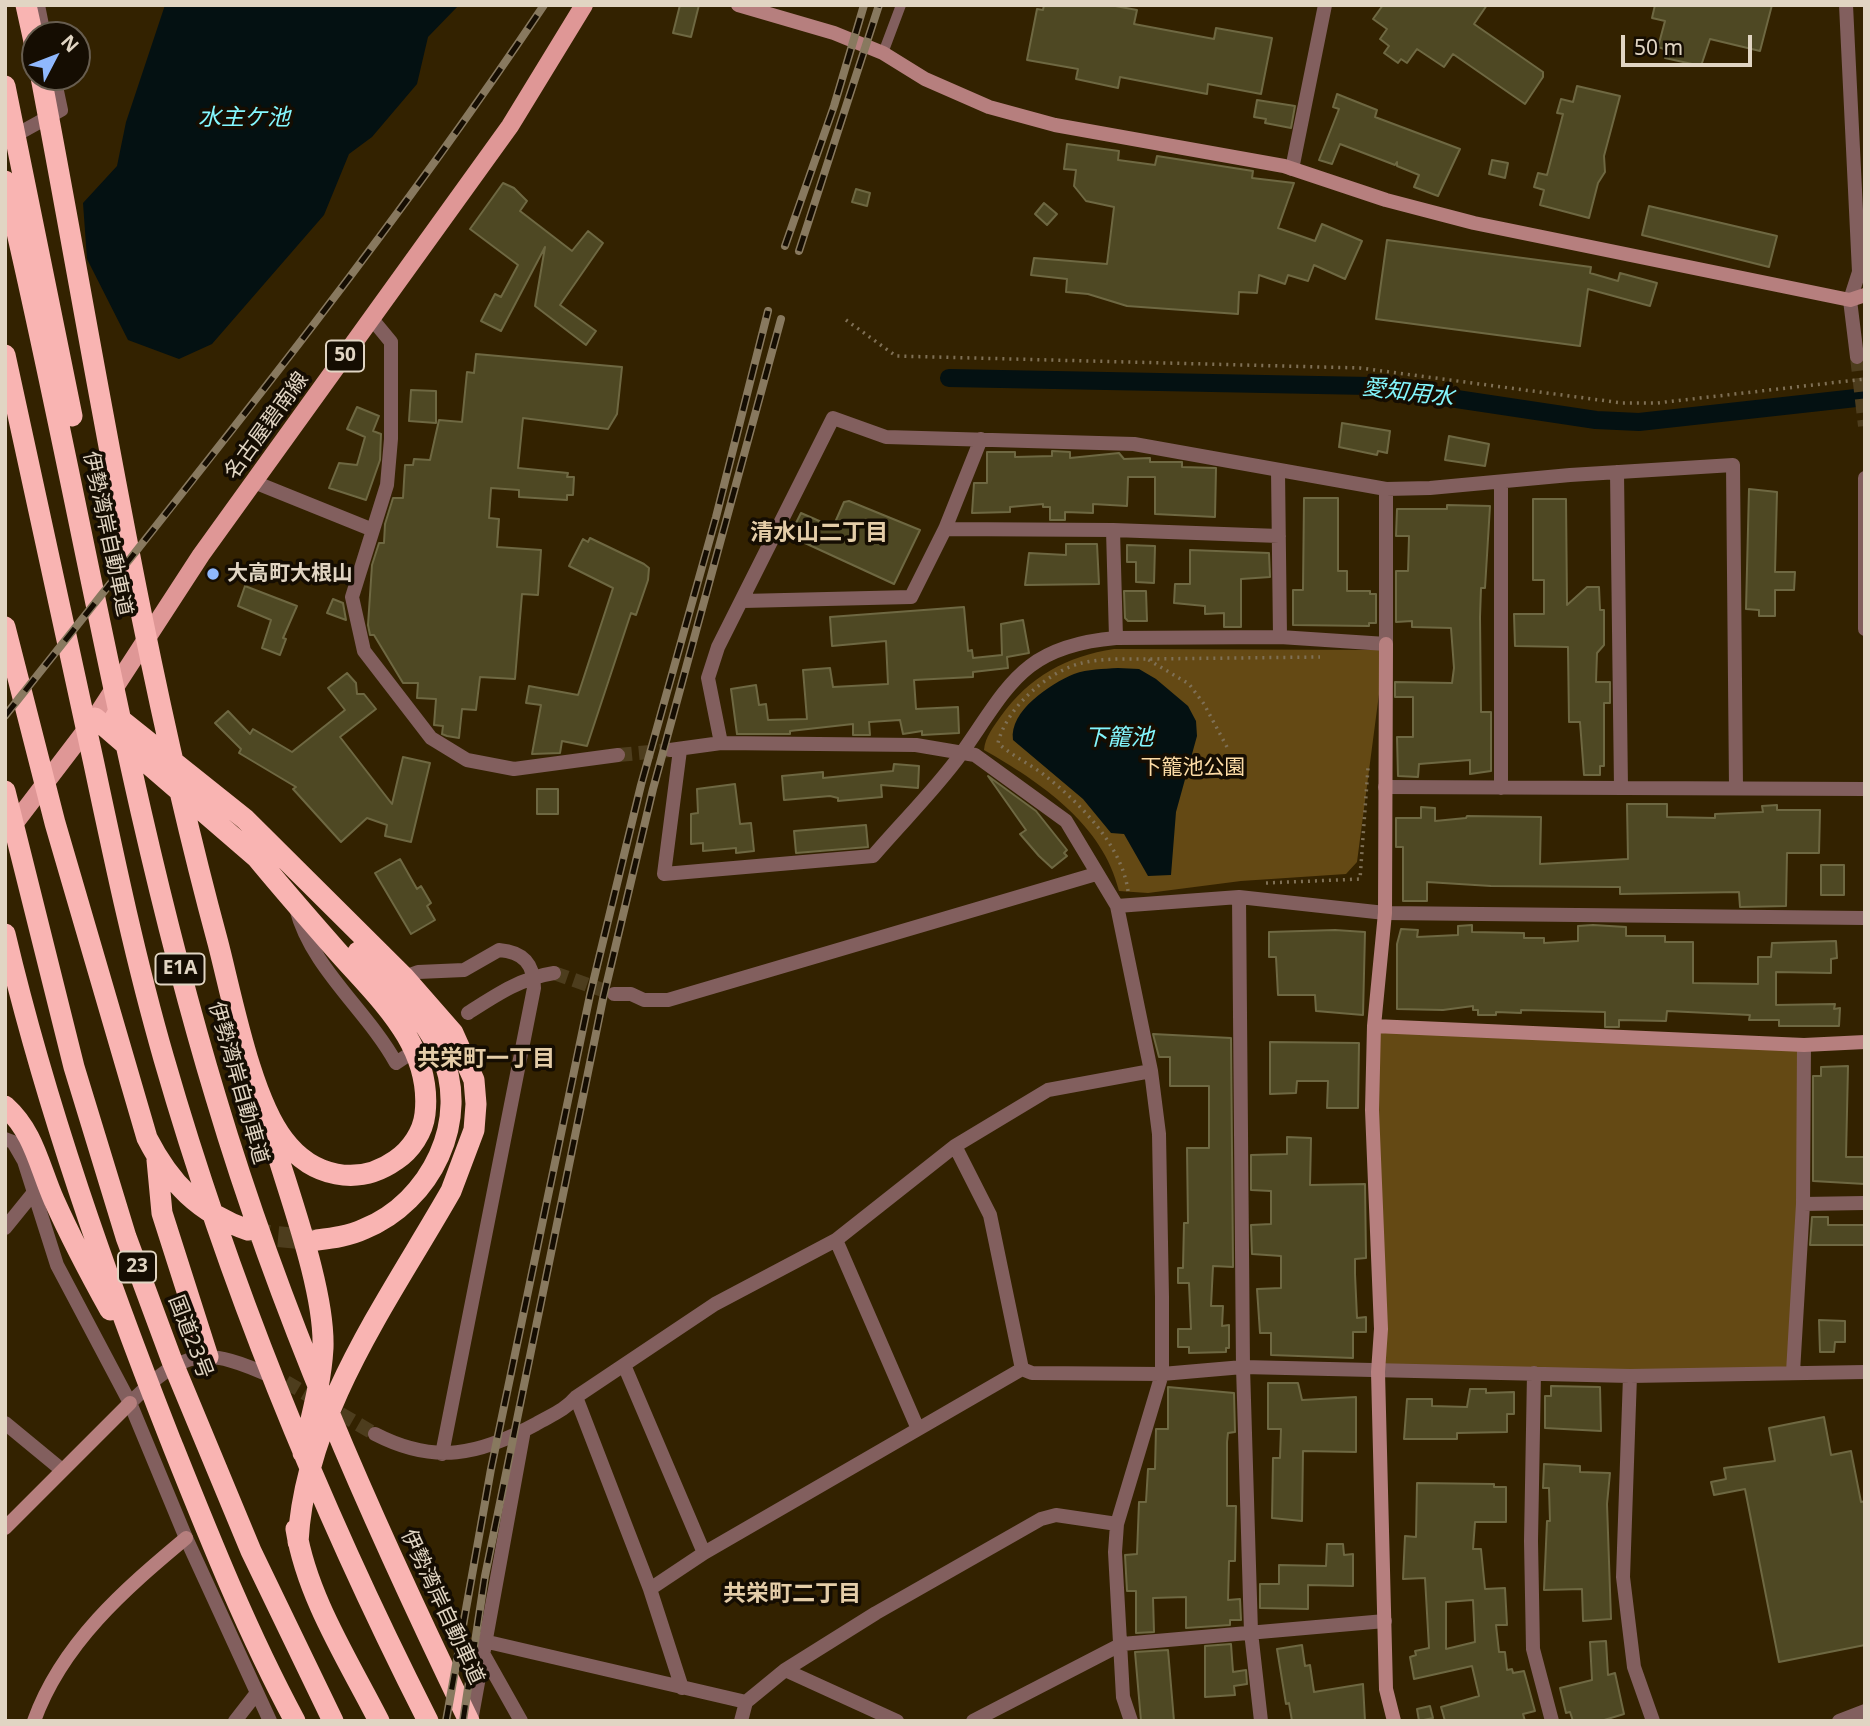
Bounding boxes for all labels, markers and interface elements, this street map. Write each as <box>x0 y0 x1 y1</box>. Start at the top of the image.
north arrow <box>21 21 91 91</box>
scale bar <box>1625 21 1756 65</box>
text: N <box>55 29 85 58</box>
text: 50 m <box>1634 33 1683 61</box>
water label: 水主ケ池 <box>198 104 290 132</box>
road number: 50 <box>326 340 364 372</box>
street label: 名古屋碧南線 <box>220 368 314 484</box>
water label: 愛知用水 <box>1361 374 1455 412</box>
street label: 伊勢湾岸自動車道 <box>77 449 137 619</box>
district label: 清水山二丁目 <box>750 519 888 547</box>
place label: 大高町大根山 <box>227 561 353 587</box>
marker: 大高町大根山 <box>205 566 221 582</box>
water label: 下籠池 <box>1085 724 1153 752</box>
park label: 下籠池公園 <box>1141 755 1245 781</box>
road number: E1A <box>156 953 204 984</box>
street label: 伊勢湾岸自動車道 <box>203 999 273 1167</box>
district label: 共栄町一丁目 <box>417 1045 555 1073</box>
road number: 23 <box>118 1252 156 1282</box>
street label: 国道23号 <box>163 1292 217 1382</box>
street label: 伊勢湾岸自動車道 <box>395 1526 489 1688</box>
district label: 共栄町二丁目 <box>723 1580 861 1608</box>

